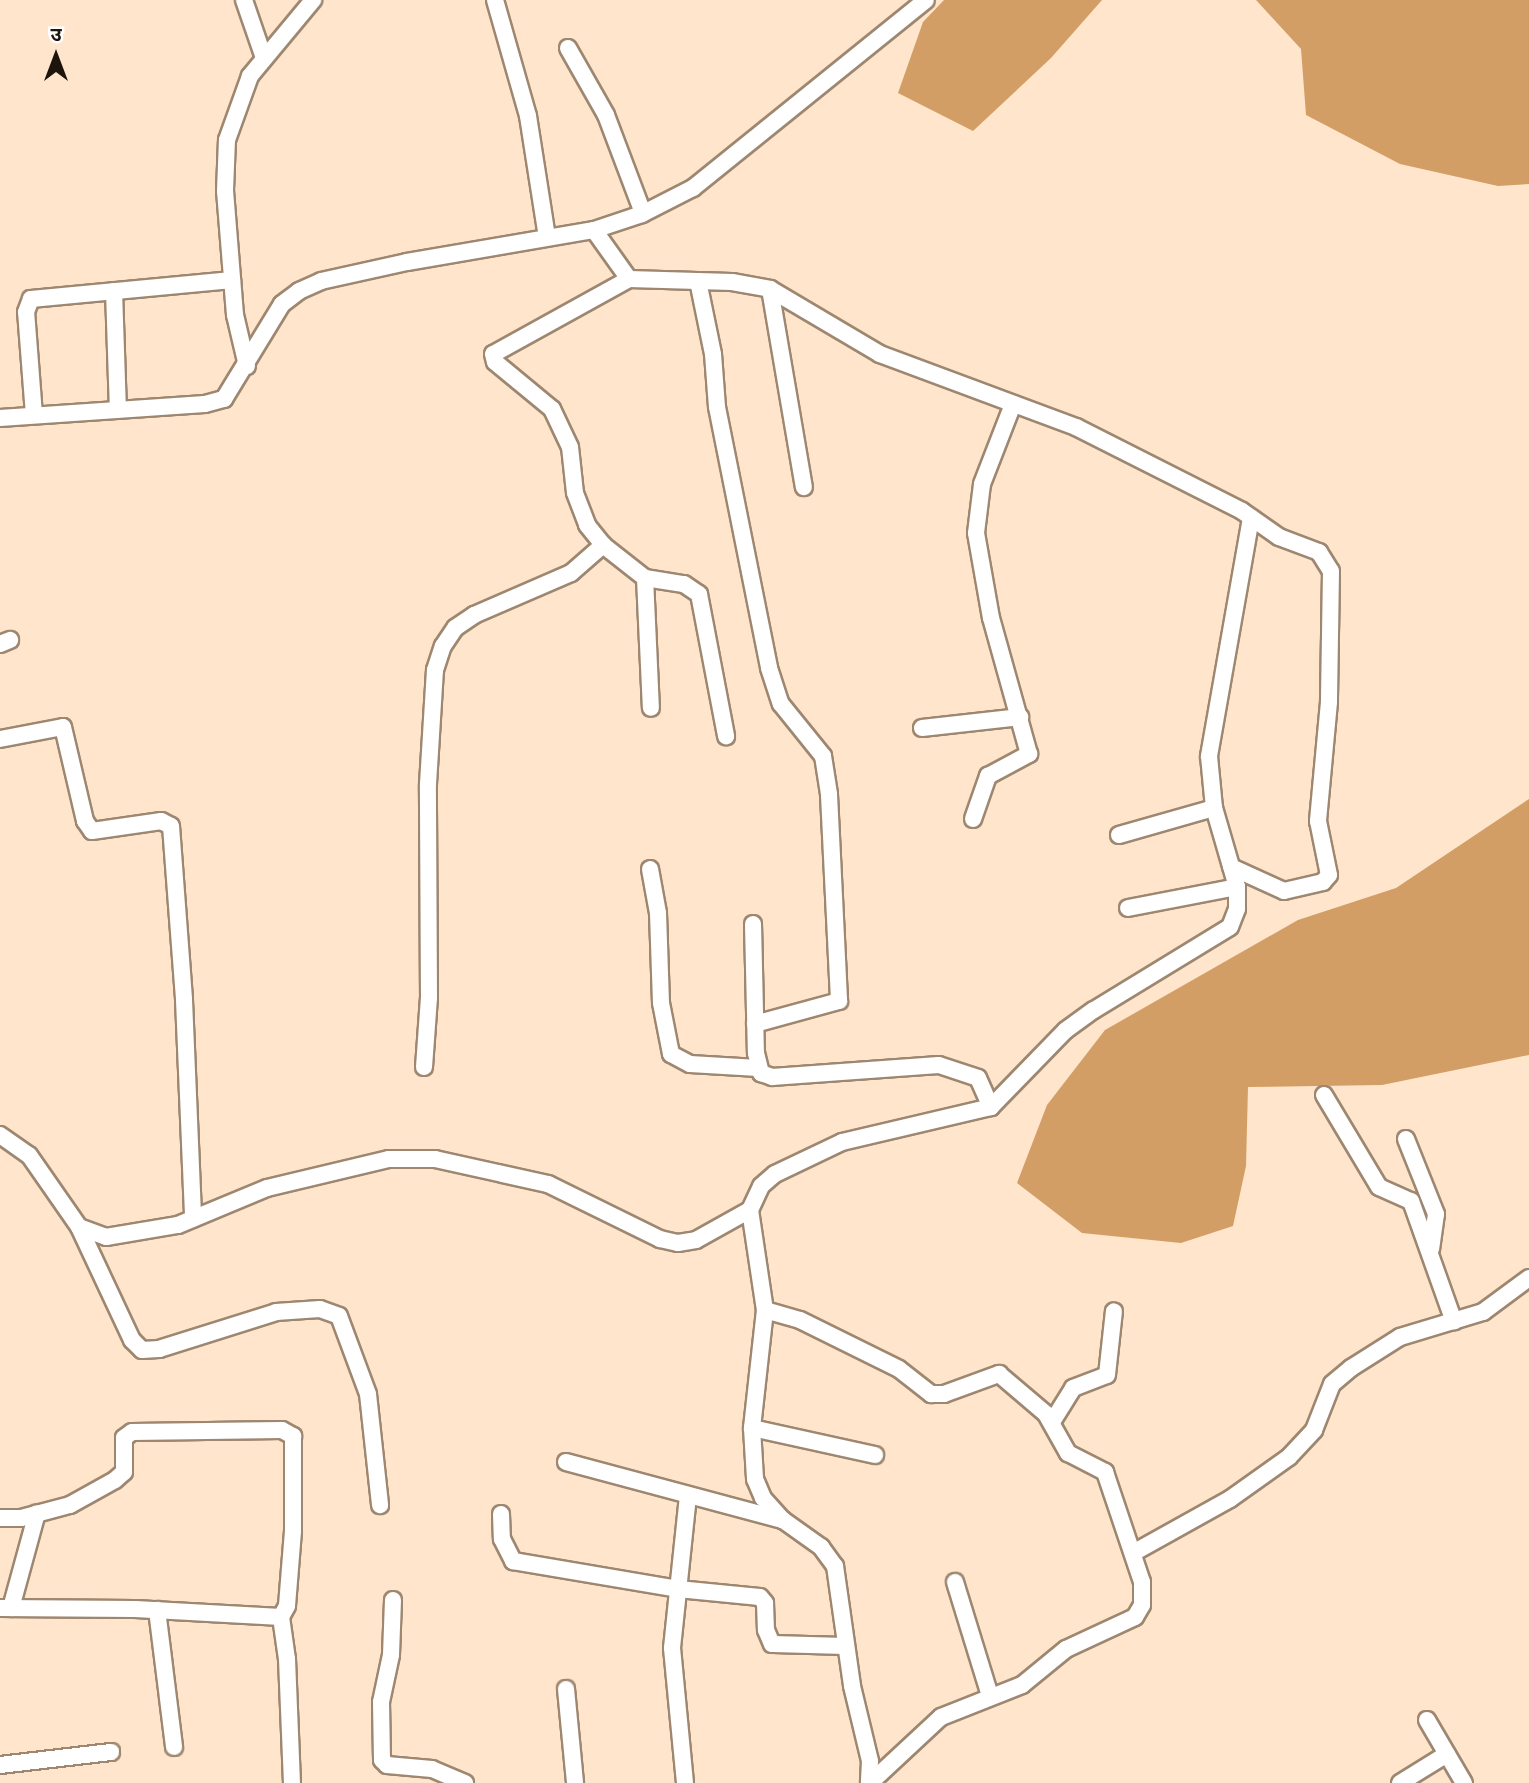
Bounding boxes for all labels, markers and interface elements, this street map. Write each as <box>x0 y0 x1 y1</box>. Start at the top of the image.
north arrow <box>21 21 91 91</box>
text: उ <box>50 22 62 47</box>

